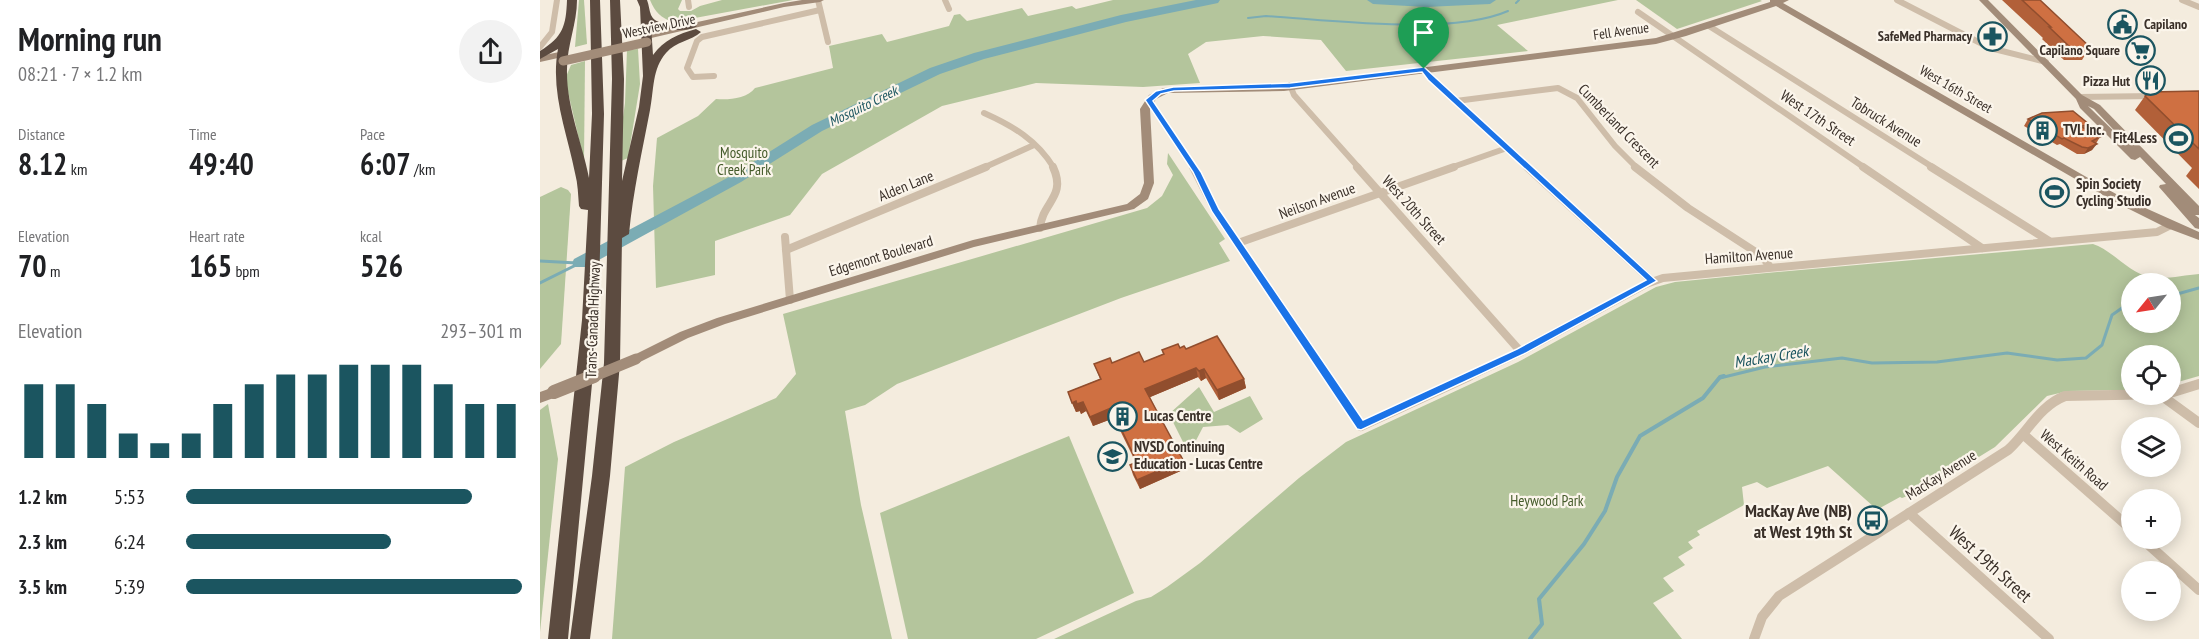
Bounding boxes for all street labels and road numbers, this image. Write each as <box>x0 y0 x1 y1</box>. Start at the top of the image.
street label: Westview Drive <box>621 9 697 42</box>
street label: Fell Avenue <box>1592 18 1650 44</box>
street label: West 16th Street <box>1917 61 1996 117</box>
street label: Cumberland Crescent <box>1574 80 1664 172</box>
street label: West 17th Street <box>1777 86 1859 150</box>
street label: Tobruck Avenue <box>1847 92 1925 151</box>
street label: Alden Lane <box>875 166 936 205</box>
street label: West 20th Street <box>1378 171 1450 248</box>
street label: Neilson Avenue <box>1276 178 1358 223</box>
street label: Edgemont Boulevard <box>827 231 935 280</box>
street label: Hamilton Avenue <box>1704 243 1794 268</box>
street label: Trans-Canada Highway <box>581 261 604 379</box>
street label: West Keith Road <box>2036 425 2112 494</box>
street label: MacKay Avenue <box>1902 445 1980 504</box>
street label: West 19th Street <box>1944 520 2037 607</box>

